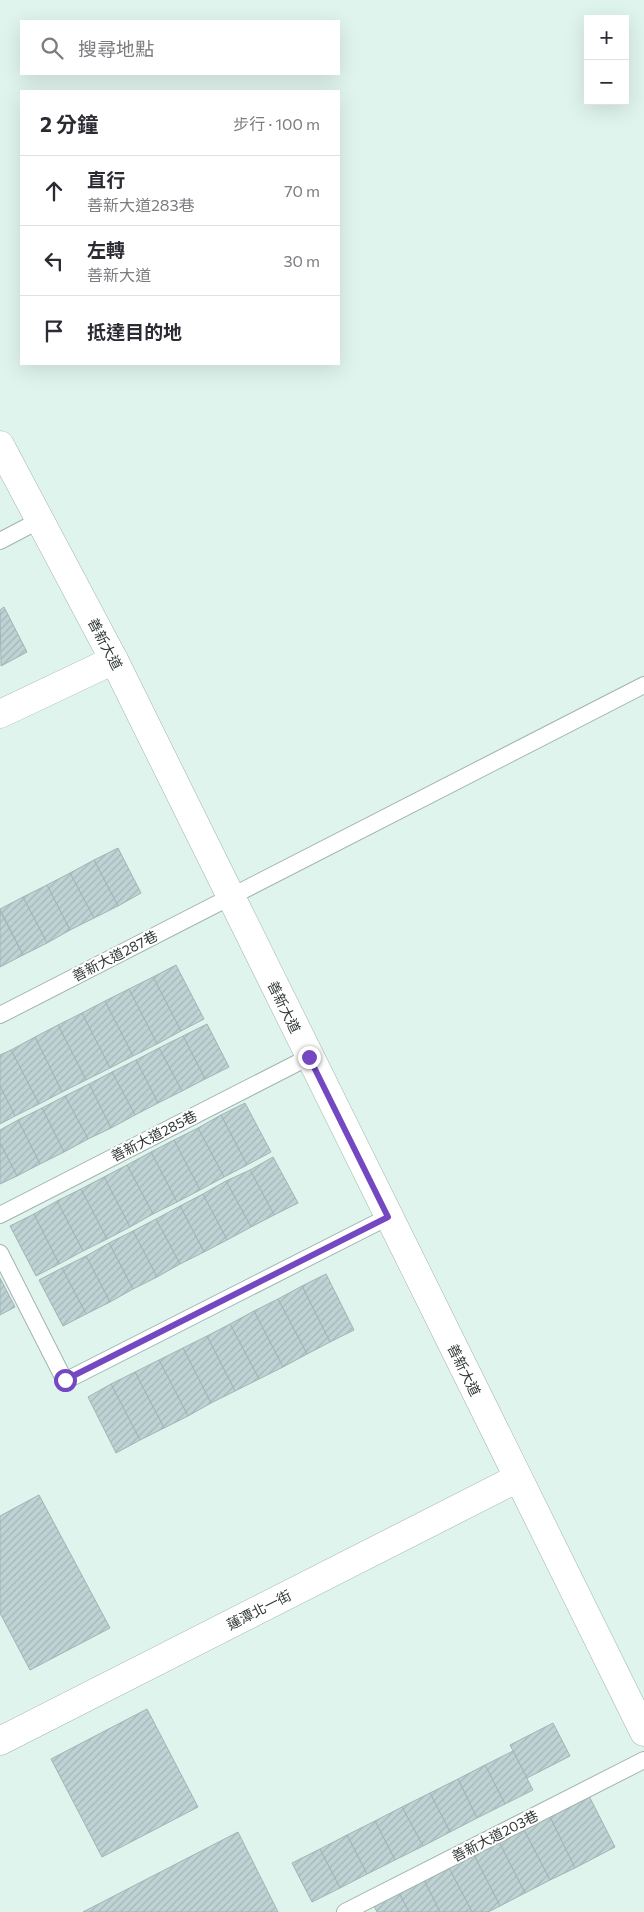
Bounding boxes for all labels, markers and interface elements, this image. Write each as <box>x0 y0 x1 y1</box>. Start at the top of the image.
map controls <box>584 15 629 105</box>
button: + <box>584 15 629 60</box>
search box <box>20 20 340 75</box>
icon: search <box>38 34 66 62</box>
text: 搜尋地點 <box>78 37 154 60</box>
button: − <box>584 60 629 105</box>
text: 2 分鐘 <box>40 111 98 136</box>
text: 步行 · 100 m <box>233 114 320 133</box>
text: 直行 <box>87 168 125 191</box>
icon: ahead <box>40 177 68 205</box>
text: 70 m <box>284 181 320 200</box>
text: 善新大道283巷 <box>87 195 195 214</box>
text: 左轉 <box>87 238 125 261</box>
icon: left <box>40 247 68 275</box>
text: 30 m <box>283 251 320 270</box>
text: 善新大道 <box>87 265 151 284</box>
icon: arrive <box>40 317 68 345</box>
text: 抵達目的地 <box>87 320 182 343</box>
street label: 善新大道 <box>85 615 126 672</box>
street label: 善新大道287巷 <box>69 927 160 984</box>
street label: 善新大道 <box>265 978 304 1036</box>
route end <box>298 1046 321 1069</box>
street label: 善新大道285巷 <box>108 1107 200 1165</box>
street label: 善新大道 <box>445 1341 484 1399</box>
route start <box>54 1369 77 1392</box>
street label: 蓮潭北一街 <box>224 1586 294 1633</box>
street label: 善新大道203巷 <box>449 1806 541 1865</box>

